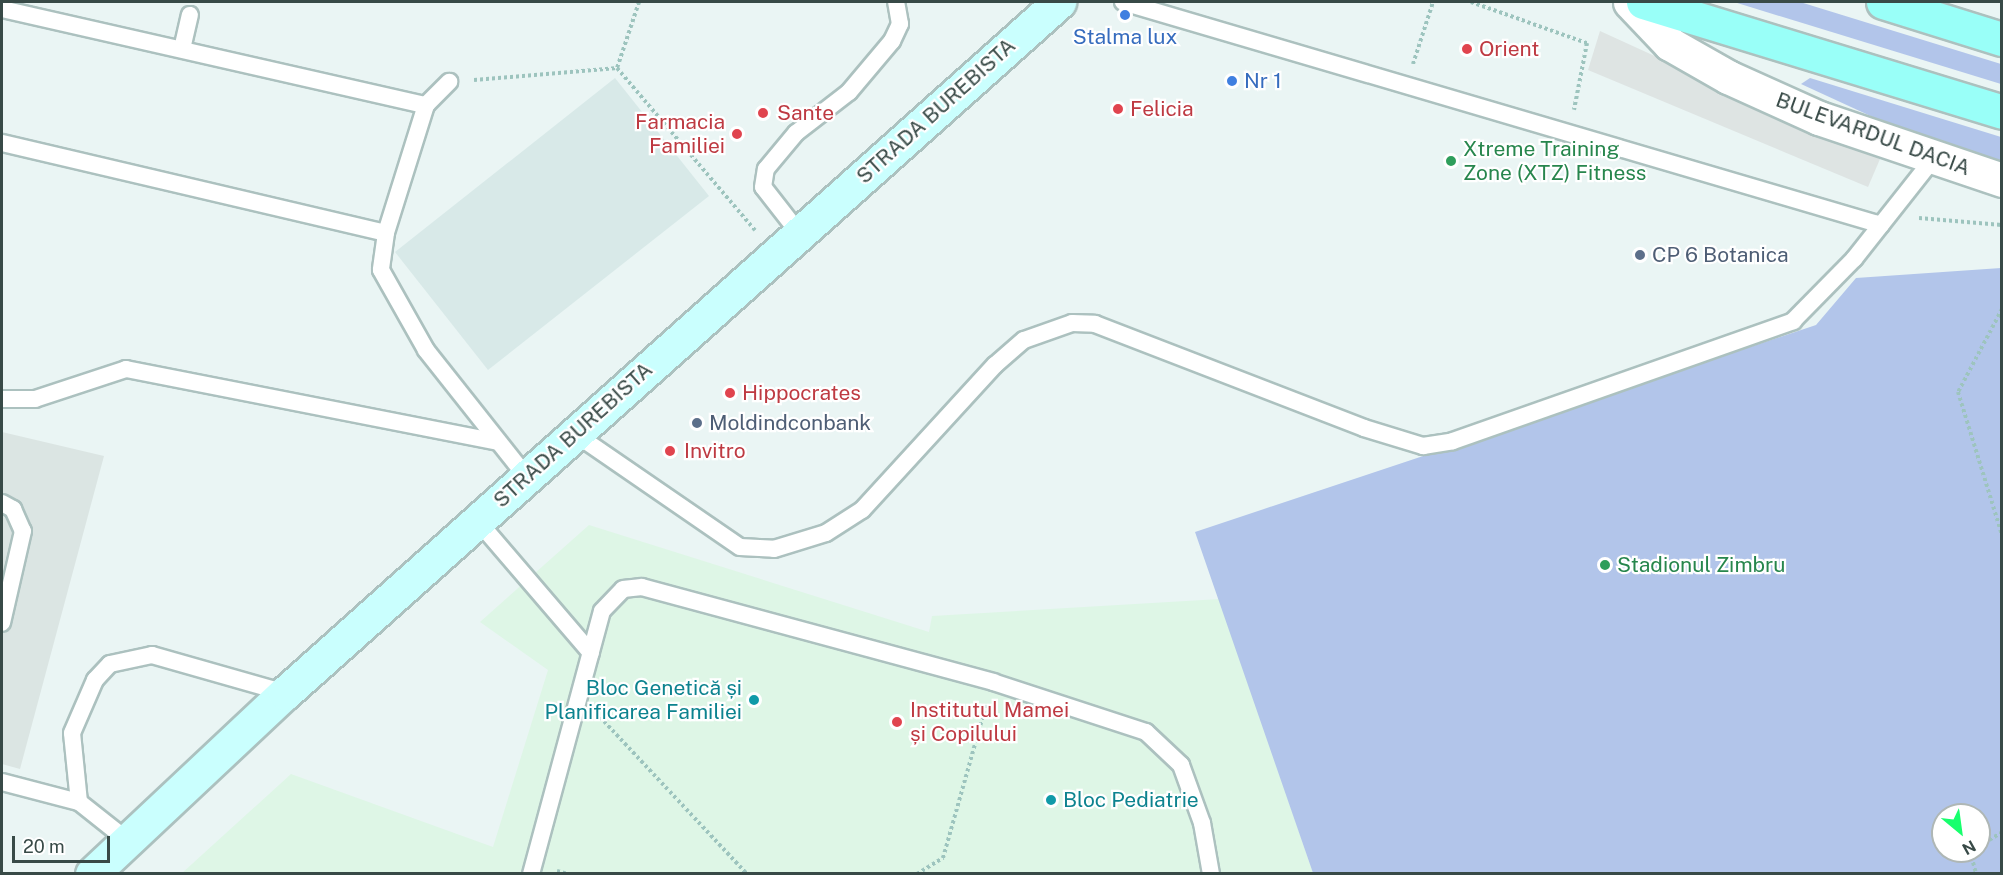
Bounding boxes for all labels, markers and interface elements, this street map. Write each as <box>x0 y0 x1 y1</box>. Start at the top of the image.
marker: Stalma lux <box>1118 8 1132 22</box>
place label: Stalma lux <box>1073 24 1177 50</box>
street label: STRADA BUREBISTA <box>851 33 1021 189</box>
place label: Orient <box>1479 36 1539 62</box>
marker: Orient <box>1460 42 1474 56</box>
place label: Nr 1 <box>1244 68 1282 94</box>
marker: Nr 1 <box>1225 74 1239 88</box>
street label: BULEVARDUL DACIA <box>1772 87 1974 181</box>
place label: Felicia <box>1130 96 1194 122</box>
place label: Sante <box>777 100 834 126</box>
marker: Felicia <box>1111 102 1125 116</box>
marker: Sante <box>754 104 772 122</box>
place label: Farmacia Familiei <box>635 109 725 159</box>
marker: Farmacia Familiei <box>730 127 744 141</box>
place label: Xtreme Training Zone (XTZ) Fitness <box>1463 136 1647 186</box>
marker: Xtreme Training Zone (XTZ) Fitness <box>1444 154 1458 168</box>
place label: CP 6 Botanica <box>1652 242 1789 268</box>
marker: CP 6 Botanica <box>1633 248 1647 262</box>
street label: STRADA BUREBISTA <box>488 357 658 513</box>
place label: Hippocrates <box>742 380 861 406</box>
marker: Hippocrates <box>723 386 737 400</box>
place label: Moldindconbank <box>709 410 871 436</box>
marker: Moldindconbank <box>690 416 704 430</box>
place label: Invitro <box>684 438 746 464</box>
marker: Invitro <box>661 442 679 460</box>
place label: Stadionul Zimbru <box>1617 552 1785 578</box>
marker: Stadionul Zimbru <box>1598 558 1612 572</box>
place label: Bloc Genetică și Planificarea Familiei <box>545 675 742 725</box>
marker: Bloc Genetică și Planificarea Familiei <box>747 693 761 707</box>
place label: Institutul Mamei și Copilului <box>910 697 1069 747</box>
marker: Institutul Mamei și Copilului <box>888 713 906 731</box>
place label: Bloc Pediatrie <box>1063 787 1199 813</box>
marker: Bloc Pediatrie <box>1044 793 1058 807</box>
north arrow <box>1931 803 1991 863</box>
scale bar <box>15 824 112 862</box>
text: 20 m <box>23 836 65 857</box>
text: N <box>1959 836 1979 859</box>

